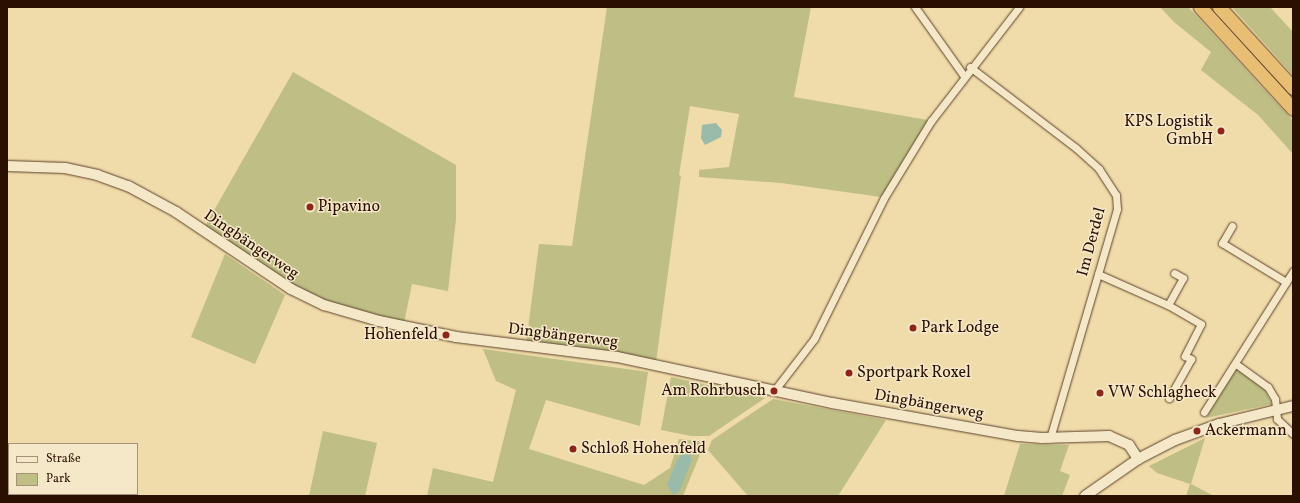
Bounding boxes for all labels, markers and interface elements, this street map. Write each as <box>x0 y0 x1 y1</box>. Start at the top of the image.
place label: KPS Logistik GmbH <box>1124 112 1213 150</box>
marker: KPS Logistik GmbH <box>1216 126 1226 136</box>
place label: Pipavino <box>318 197 380 217</box>
marker: Pipavino <box>305 202 315 212</box>
street label: Dingbängerweg <box>200 206 302 284</box>
street label: Im Derdel <box>1074 206 1110 278</box>
place label: Park Lodge <box>921 318 999 338</box>
street label: Dingbängerweg <box>507 320 619 352</box>
marker: Park Lodge <box>908 323 918 333</box>
place label: Hohenfeld <box>364 325 438 345</box>
marker: Hohenfeld <box>441 330 451 340</box>
place label: Sportpark Roxel <box>857 363 971 383</box>
marker: Sportpark Roxel <box>844 368 854 378</box>
place label: Am Rohrbusch <box>661 381 766 401</box>
place label: VW Schlagheck <box>1108 383 1217 403</box>
marker: Am Rohrbusch <box>769 386 779 396</box>
street label: Dingbängerweg <box>873 386 985 424</box>
marker: VW Schlagheck <box>1095 388 1105 398</box>
place label: Ackermann <box>1205 421 1287 441</box>
marker: Ackermann <box>1192 426 1202 436</box>
place label: Schloß Hohenfeld <box>581 439 706 459</box>
legend <box>8 443 138 495</box>
marker: Schloß Hohenfeld <box>568 444 578 454</box>
text: Straße <box>46 451 81 467</box>
text: Park <box>46 471 71 487</box>

